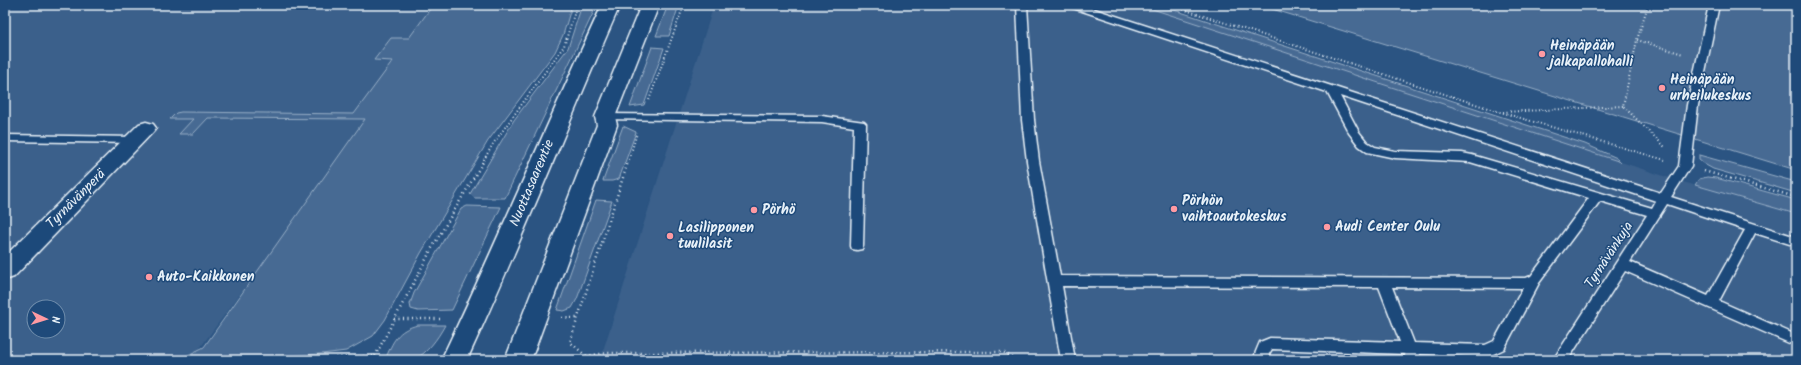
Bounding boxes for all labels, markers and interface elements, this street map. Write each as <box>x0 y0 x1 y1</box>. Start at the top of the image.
place label: Heinäpään jalkapallohalli <box>1546 35 1634 73</box>
marker: Heinäpään jalkapallohalli <box>1537 49 1547 59</box>
place label: Heinäpään urheilukeskus <box>1670 69 1752 107</box>
marker: Heinäpään urheilukeskus <box>1657 83 1667 93</box>
street label: Nuottasaarentie <box>504 135 560 230</box>
street label: Tyrnävänperä <box>41 163 112 234</box>
place label: Pörhön vaihtoautokeskus <box>1182 190 1287 228</box>
place label: Pörhö <box>762 199 796 221</box>
marker: Pörhön vaihtoautokeskus <box>1169 204 1179 214</box>
marker: Pörhö <box>749 205 759 215</box>
place label: Audi Center Oulu <box>1335 216 1440 238</box>
place label: Lasilipponen tuulilasit <box>678 217 754 255</box>
street label: Tyrnävänkuja <box>1579 217 1639 293</box>
marker: Audi Center Oulu <box>1322 222 1332 232</box>
marker: Lasilipponen tuulilasit <box>665 231 675 241</box>
place label: Auto-Kaikkonen <box>157 266 255 288</box>
marker: Auto-Kaikkonen <box>144 272 154 282</box>
north arrow <box>26 299 66 339</box>
text: N <box>46 316 64 324</box>

